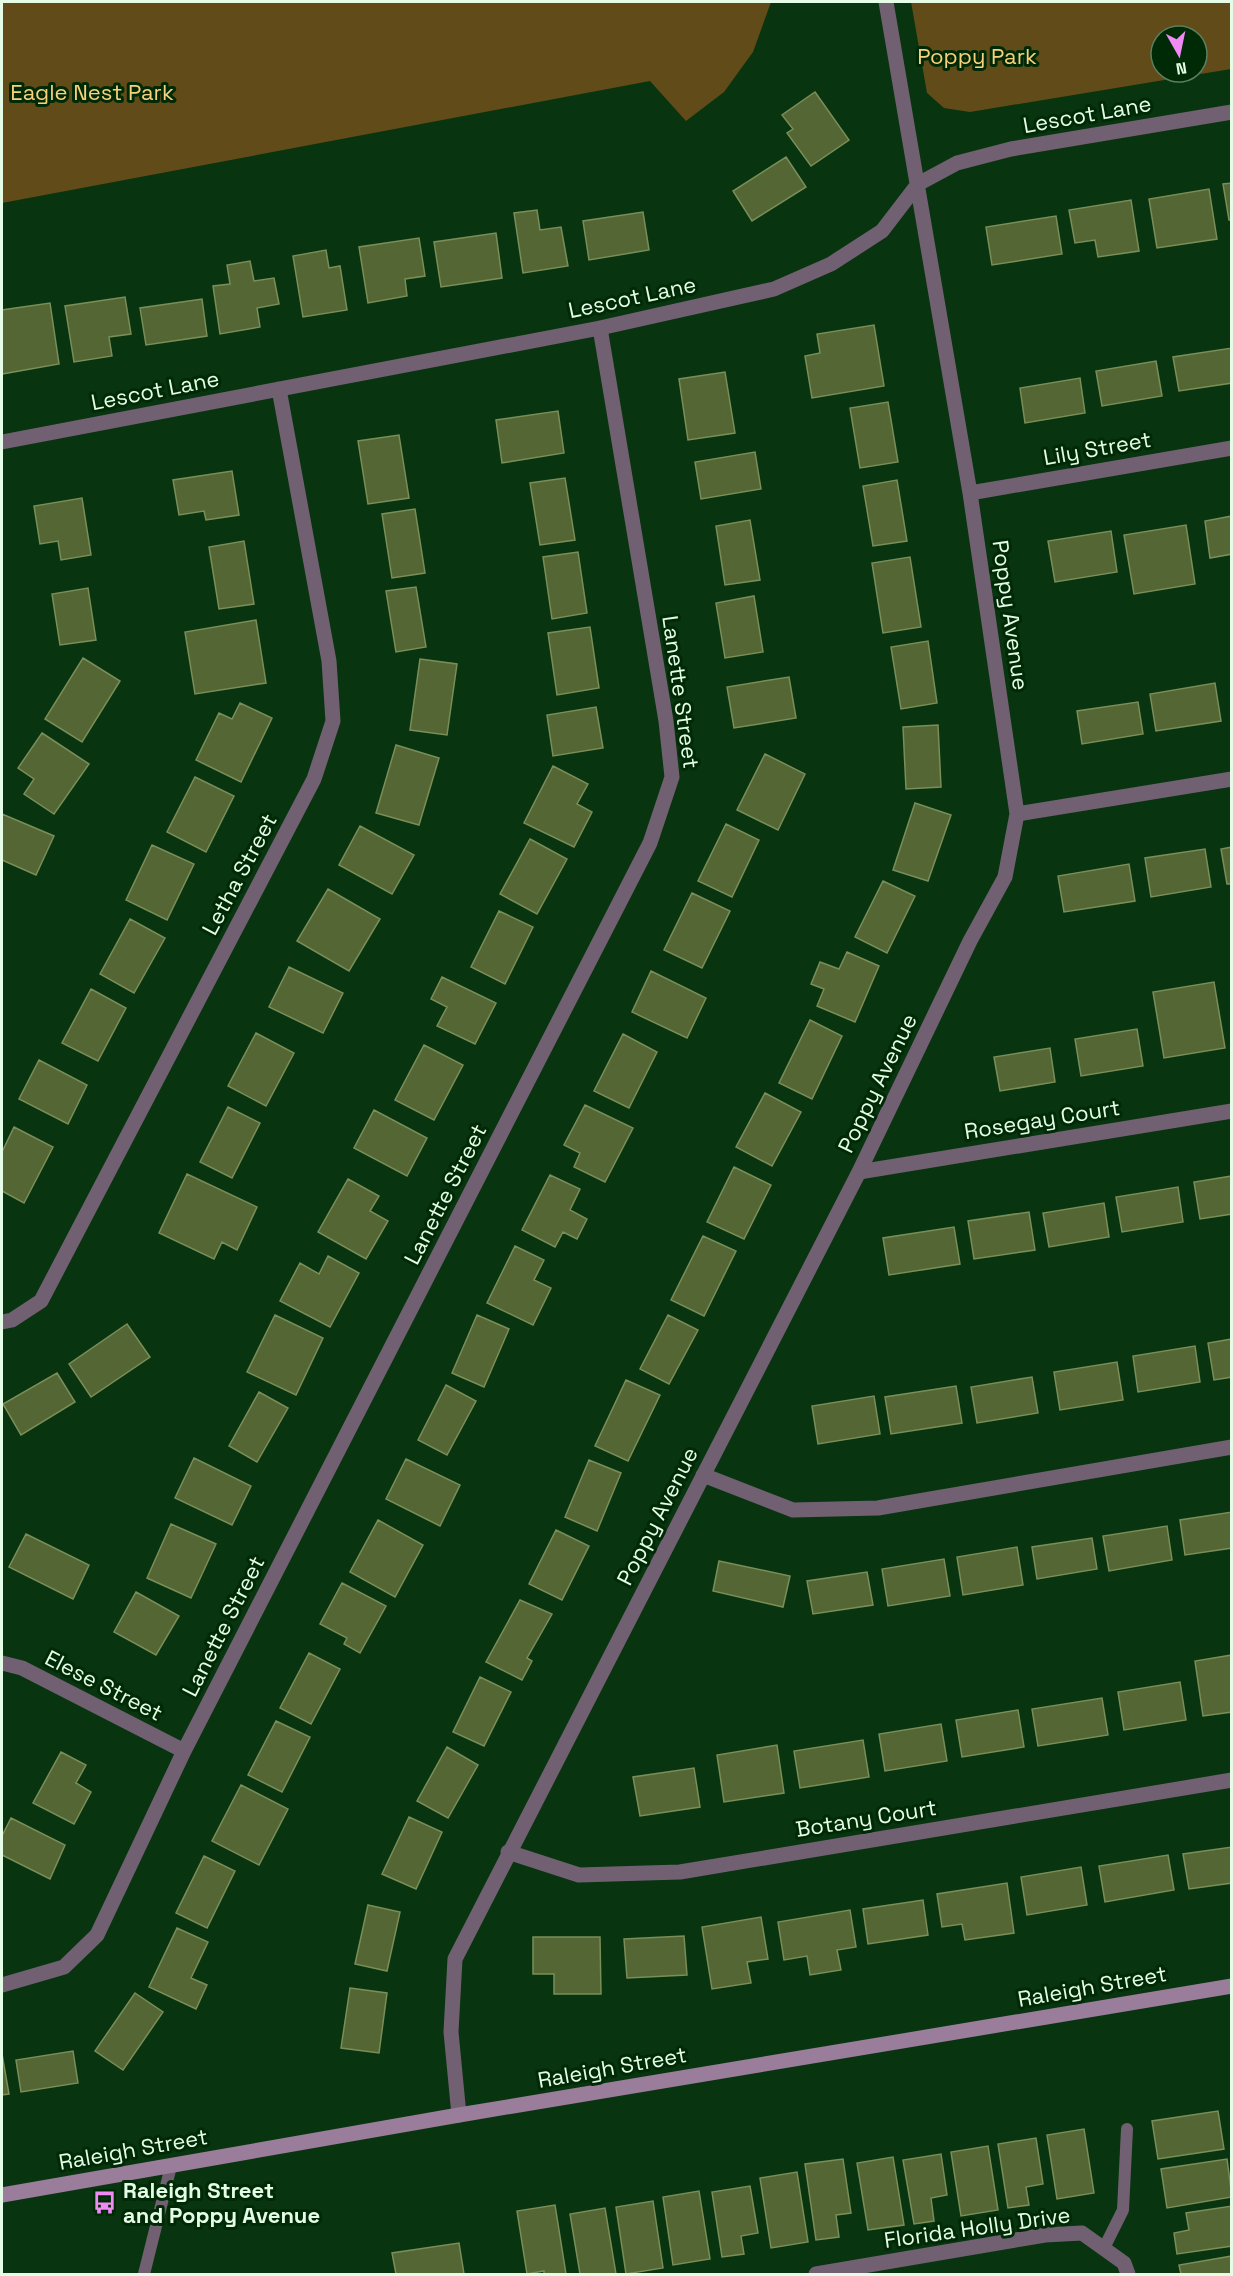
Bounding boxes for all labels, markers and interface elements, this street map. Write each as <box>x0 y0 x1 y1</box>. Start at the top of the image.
north arrow <box>1149 24 1209 84</box>
park label: Poppy Park <box>917 42 1037 70</box>
text: N <box>1174 57 1188 80</box>
park label: Eagle Nest Park <box>10 78 174 106</box>
street label: Lescot Lane <box>1021 89 1153 139</box>
street label: Lescot Lane <box>566 270 698 324</box>
street label: Lescot Lane <box>89 364 221 416</box>
street label: Lily Street <box>1041 425 1153 471</box>
street label: Poppy Avenue <box>987 538 1035 692</box>
street label: Lanette Street <box>656 614 706 770</box>
street label: Letha Street <box>195 808 283 940</box>
street label: Poppy Avenue <box>831 1009 923 1157</box>
street label: Rosegay Court <box>962 1093 1122 1145</box>
street label: Lanette Street <box>398 1119 492 1269</box>
street label: Poppy Avenue <box>610 1442 704 1590</box>
street label: Lanette Street <box>176 1551 270 1701</box>
street label: Elese Street <box>40 1643 168 1727</box>
street label: Botany Court <box>793 1793 939 1843</box>
street label: Raleigh Street <box>1015 1959 1169 2013</box>
street label: Raleigh Street <box>535 2040 689 2094</box>
street label: Raleigh Street <box>56 2122 210 2176</box>
place label: Raleigh Street and Poppy Avenue <box>123 2176 320 2229</box>
bus stop icon: Raleigh Street and Poppy Avenue <box>92 2190 118 2216</box>
street label: Florida Holly Drive <box>882 2200 1072 2254</box>

